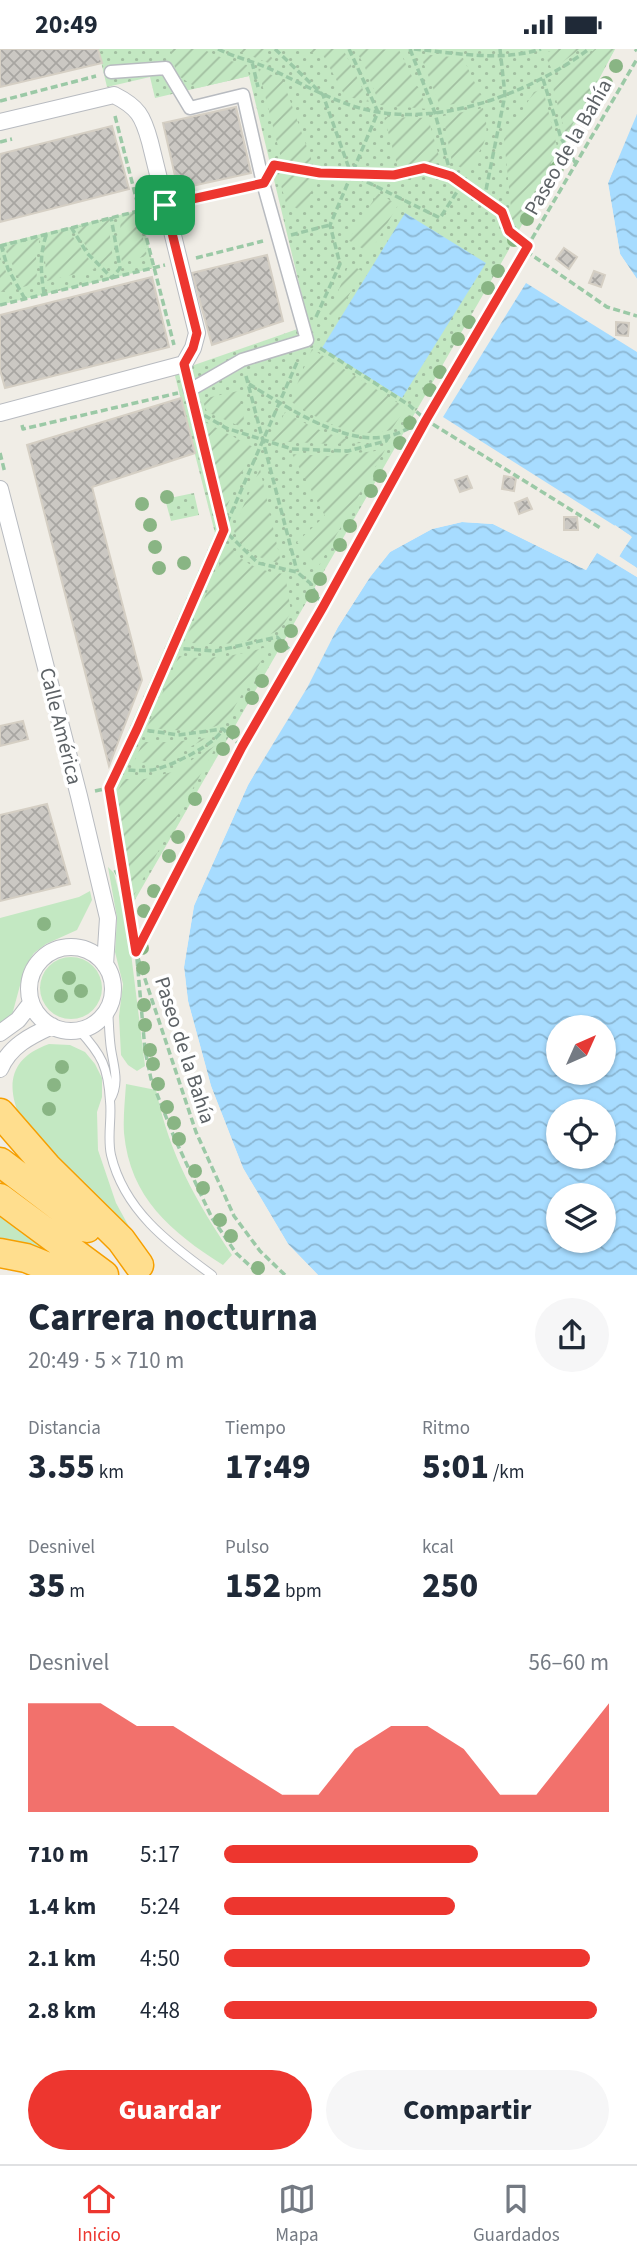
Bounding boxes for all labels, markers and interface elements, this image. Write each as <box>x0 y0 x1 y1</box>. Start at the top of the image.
text: 20:49 <box>35 6 98 43</box>
street label: Paseo de la Bahía <box>517 73 619 221</box>
pin <box>135 175 195 235</box>
icon: arrive <box>146 186 184 224</box>
street label: Calle América <box>32 664 90 788</box>
street label: Paseo de la Bahía <box>147 973 223 1127</box>
north arrow <box>546 1015 616 1085</box>
map controls <box>546 1015 616 1253</box>
button: locate <box>546 1099 616 1169</box>
button: layers <box>546 1183 616 1253</box>
text: Carrera nocturna <box>28 1291 318 1345</box>
button: share <box>535 1298 609 1372</box>
text: 20:49 · 5 × 710 m <box>28 1344 184 1377</box>
text: Distancia <box>28 1415 101 1442</box>
text: Tiempo <box>225 1415 286 1442</box>
text: Ritmo <box>422 1415 470 1442</box>
text: 3.55 <box>28 1442 95 1492</box>
text: 17:49 <box>225 1442 311 1492</box>
text: 5:01 <box>422 1442 489 1492</box>
text: km <box>95 1459 124 1486</box>
text: /km <box>489 1459 525 1486</box>
text: Desnivel <box>28 1534 95 1561</box>
text: Pulso <box>225 1534 269 1561</box>
text: kcal <box>422 1534 454 1561</box>
text: 35 <box>28 1561 65 1611</box>
text: 152 <box>225 1561 281 1611</box>
text: 250 <box>422 1561 478 1611</box>
text: m <box>65 1578 85 1605</box>
text: bpm <box>281 1578 322 1605</box>
text: Desnivel <box>28 1646 109 1679</box>
text: 56–60 m <box>529 1646 609 1679</box>
text: 710 m <box>28 1838 89 1871</box>
text: 5:17 <box>140 1838 180 1871</box>
text: 1.4 km <box>28 1890 96 1923</box>
text: 5:24 <box>140 1890 180 1923</box>
text: 2.1 km <box>28 1942 96 1975</box>
text: 4:50 <box>140 1942 180 1975</box>
text: 2.8 km <box>28 1994 96 2027</box>
text: 4:48 <box>140 1994 180 2027</box>
button: Guardar <box>28 2070 312 2150</box>
button: Compartir <box>326 2070 609 2150</box>
tab: Inicio <box>77 2180 121 2249</box>
tab: Mapa <box>275 2180 319 2249</box>
tab: Guardados <box>473 2180 560 2249</box>

